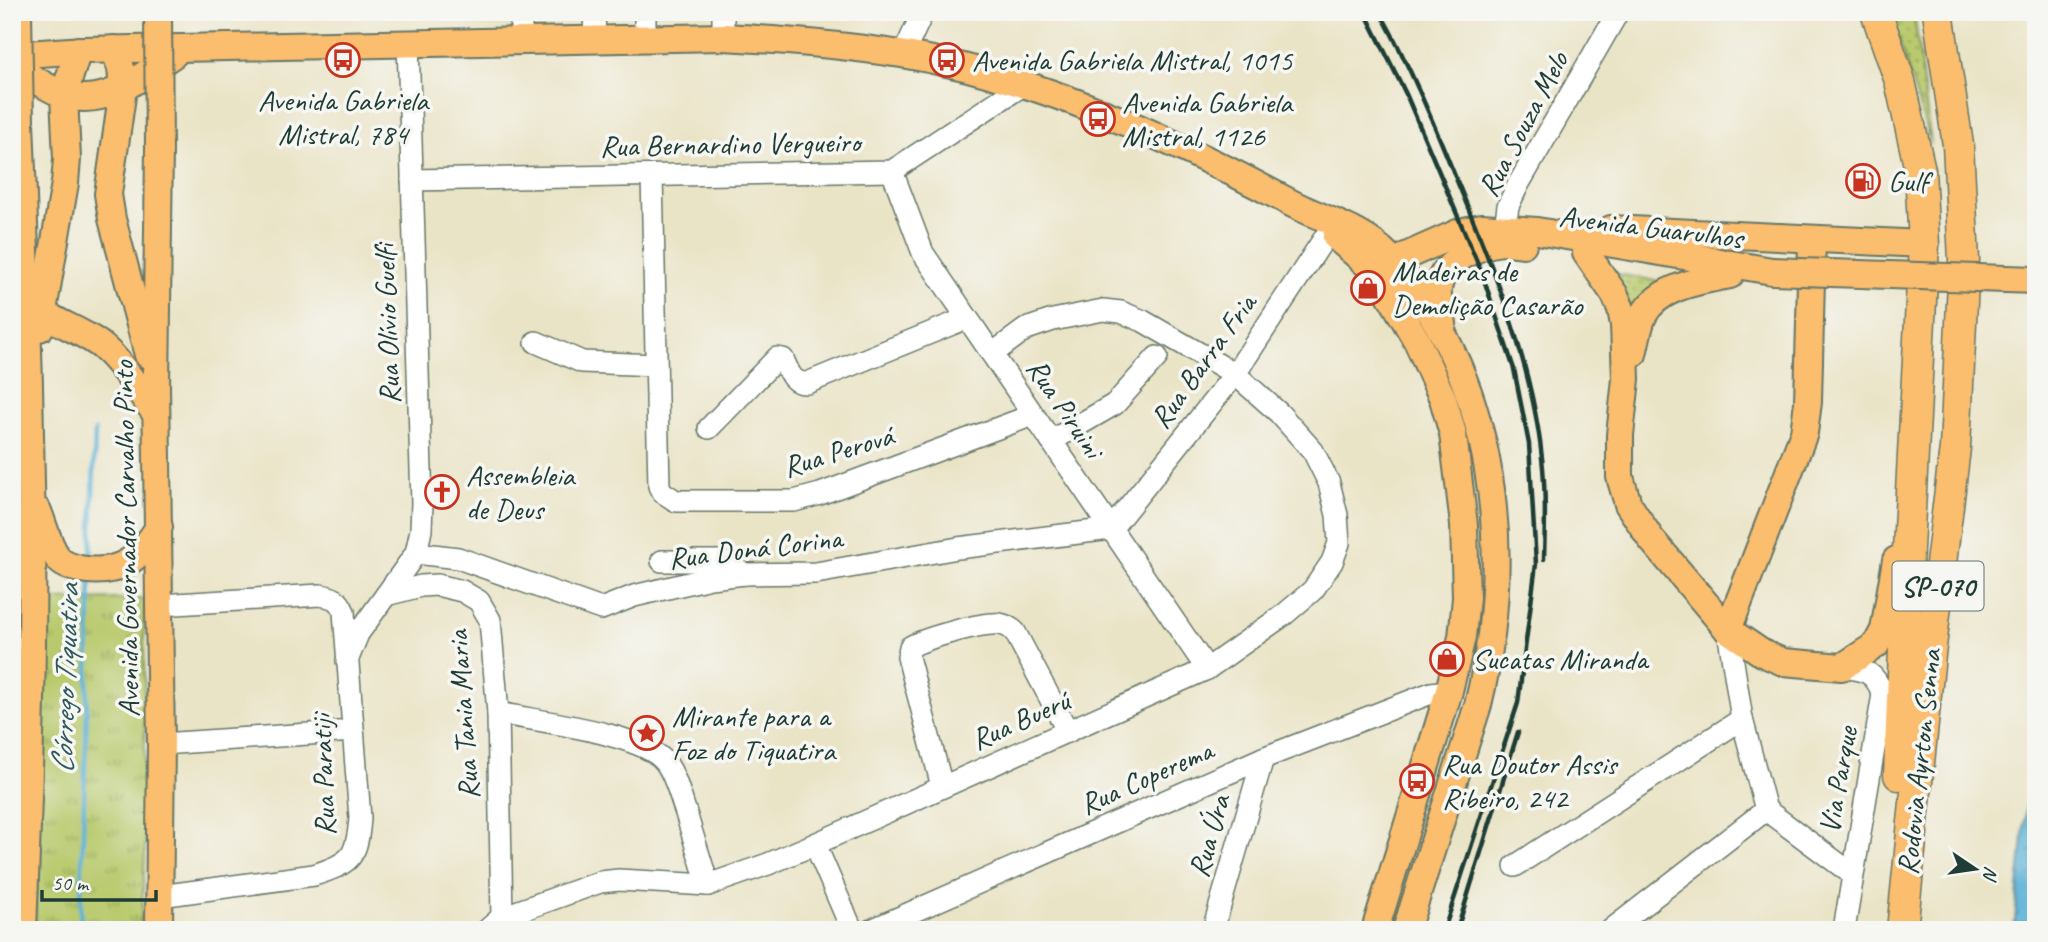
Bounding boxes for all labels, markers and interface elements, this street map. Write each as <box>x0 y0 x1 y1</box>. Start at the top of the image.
bus stop icon: Avenida Gabriela Mistral, 784 <box>324 41 362 79</box>
bus stop icon: Avenida Gabriela Mistral, 1015 <box>928 41 966 79</box>
place label: Avenida Gabriela Mistral, 1015 <box>972 41 1294 79</box>
street label: Rua Souza Melo <box>1469 44 1578 203</box>
place label: Avenida Gabriela Mistral, 784 <box>258 81 430 153</box>
place label: Avenida Gabriela Mistral, 1126 <box>1122 83 1294 155</box>
bus stop icon: Avenida Gabriela Mistral, 1126 <box>1079 100 1117 138</box>
street label: Rua Bernardino Vergueiro <box>599 123 864 165</box>
fuel station icon: Gulf <box>1844 162 1882 200</box>
place label: Gulf <box>1888 162 1934 200</box>
street label: Avenida Guarulhos <box>1557 197 1747 257</box>
street label: Rua Olívio Guelfi <box>365 240 409 405</box>
place label: Madeiras de Demolição Casarão <box>1392 252 1584 324</box>
shop icon: Madeiras de Demolição Casarão <box>1349 269 1387 307</box>
street label: Rua Barra Fria <box>1141 284 1266 436</box>
street label: Rua Piruini <box>1018 351 1114 468</box>
street label: Avenida Governador Carvalho Pinto <box>104 359 148 718</box>
street label: Rua Perová <box>778 415 901 486</box>
place label: Assembleia de Deus <box>466 456 576 528</box>
church icon: Assembleia de Deus <box>423 473 461 511</box>
street label: Rua Doná Corina <box>666 518 847 577</box>
road number: SP-070 <box>1892 562 1983 610</box>
water label: Córrego Tiquatira <box>41 581 89 774</box>
street label: Rua Tania Maria <box>438 627 488 801</box>
shop icon: Sucatas Miranda <box>1428 640 1466 678</box>
place label: Sucatas Miranda <box>1472 640 1650 678</box>
street label: Rodovia Ayrton Senna <box>1888 646 1950 877</box>
street label: Rua Buerú <box>965 680 1078 758</box>
place label: Mirante para a Foz do Tiquatira <box>672 697 837 769</box>
street label: Rua Paratiji <box>302 710 344 836</box>
place icon: Mirante para a Foz do Tiquatira <box>628 714 666 752</box>
street label: Via Parque <box>1810 722 1866 836</box>
street label: Rua Coperema <box>1074 730 1221 823</box>
place label: Rua Doutor Assis Ribeiro, 242 <box>1442 745 1619 817</box>
bus stop icon: Rua Doutor Assis Ribeiro, 242 <box>1398 762 1436 800</box>
street label: Rua Úra <box>1179 789 1239 882</box>
north arrow <box>1940 834 2010 904</box>
scale bar <box>42 858 156 902</box>
text: N <box>1977 864 2004 884</box>
text: 50 m <box>52 870 90 896</box>

